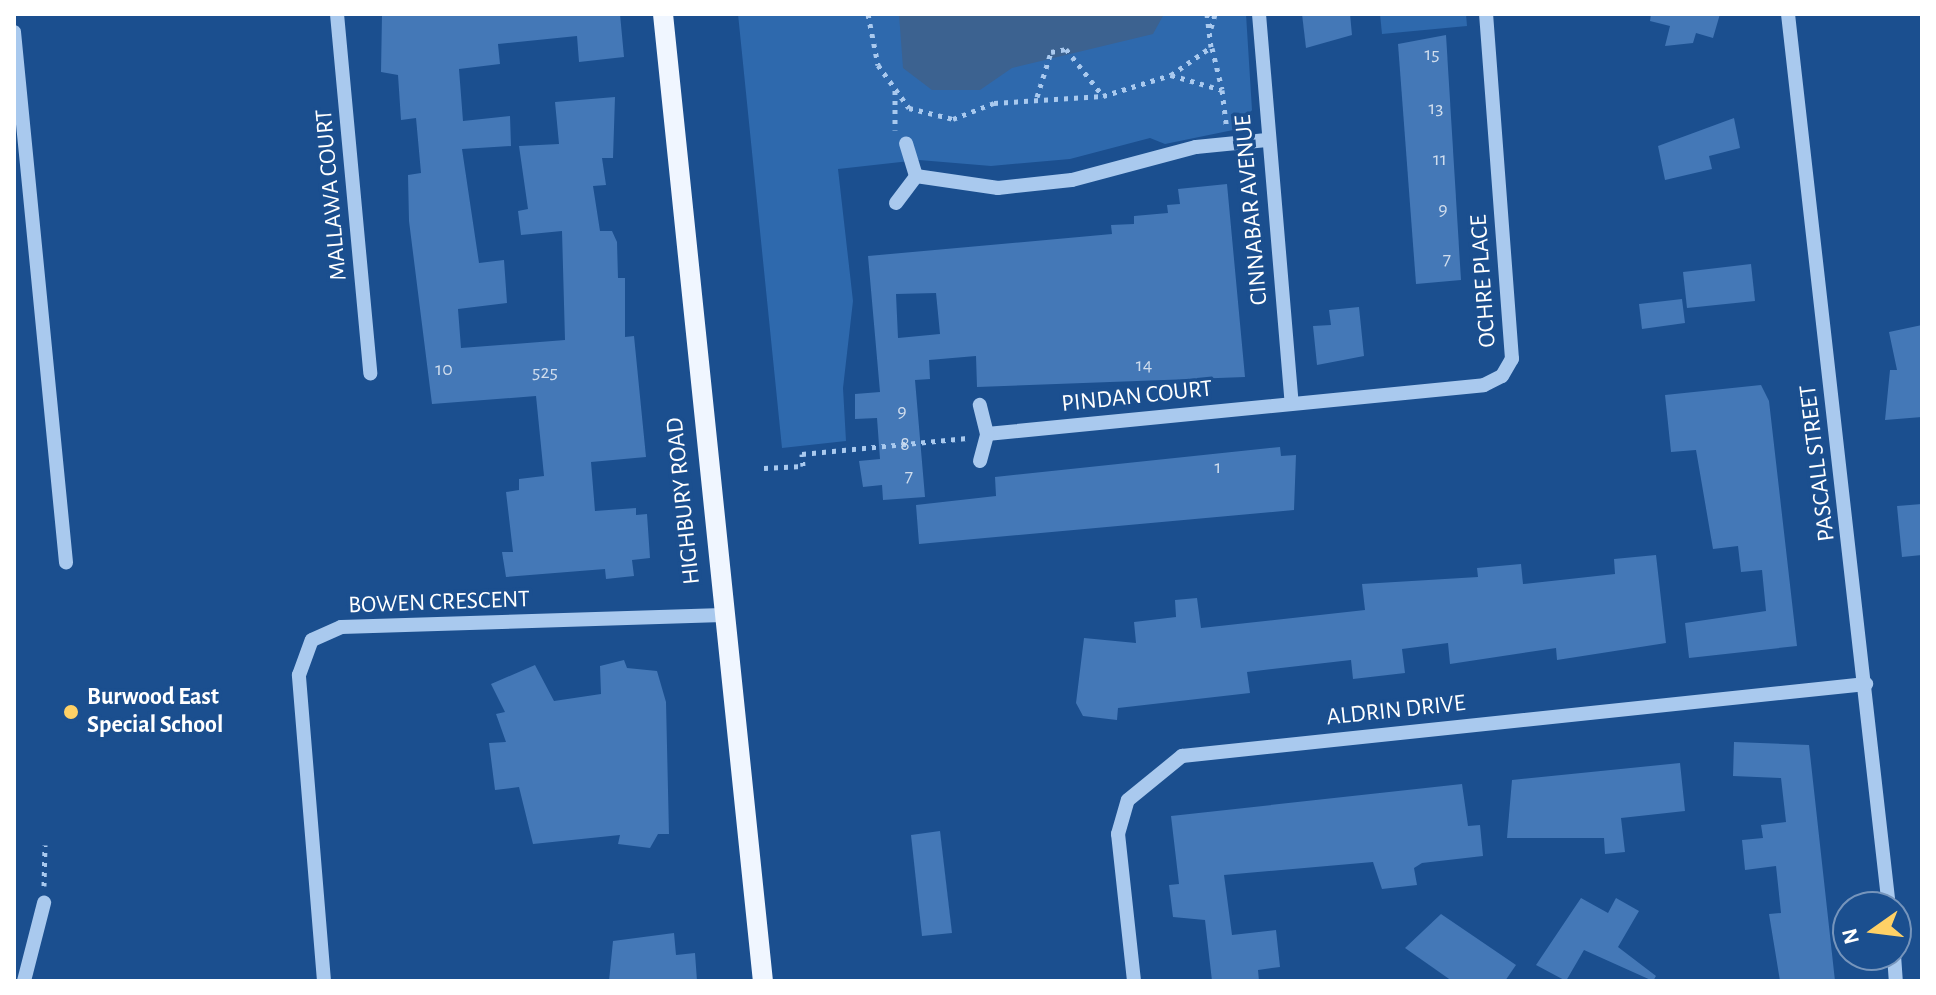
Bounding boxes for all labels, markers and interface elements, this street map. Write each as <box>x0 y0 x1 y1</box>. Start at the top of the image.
house number: 15 <box>1424 42 1440 66</box>
house number: 13 <box>1428 96 1444 120</box>
street label: MALLAWA COURT <box>310 108 354 282</box>
street label: CINNABAR AVENUE <box>1229 114 1275 306</box>
house number: 11 <box>1433 147 1447 171</box>
house number: 9 <box>1438 197 1448 221</box>
street label: OCHRE PLACE <box>1465 214 1503 348</box>
house number: 7 <box>1443 247 1451 271</box>
house number: 14 <box>1136 353 1152 377</box>
house number: 10 <box>435 357 453 381</box>
house number: 525 <box>532 360 558 384</box>
street label: PINDAN COURT <box>1060 375 1214 419</box>
street label: PASCALL STREET <box>1794 383 1842 543</box>
house number: 9 <box>897 399 907 423</box>
street label: HIGHBURY ROAD <box>661 416 707 586</box>
house number: 8 <box>900 432 910 456</box>
house number: 1 <box>1215 455 1221 479</box>
house number: 7 <box>905 464 913 488</box>
street label: BOWEN CRESCENT <box>348 585 530 621</box>
place label: Burwood East Special School <box>87 684 223 740</box>
street label: ALDRIN DRIVE <box>1325 689 1467 733</box>
marker: Burwood East Special School <box>62 703 80 721</box>
north arrow <box>1832 891 1912 971</box>
text: N <box>1838 926 1863 946</box>

